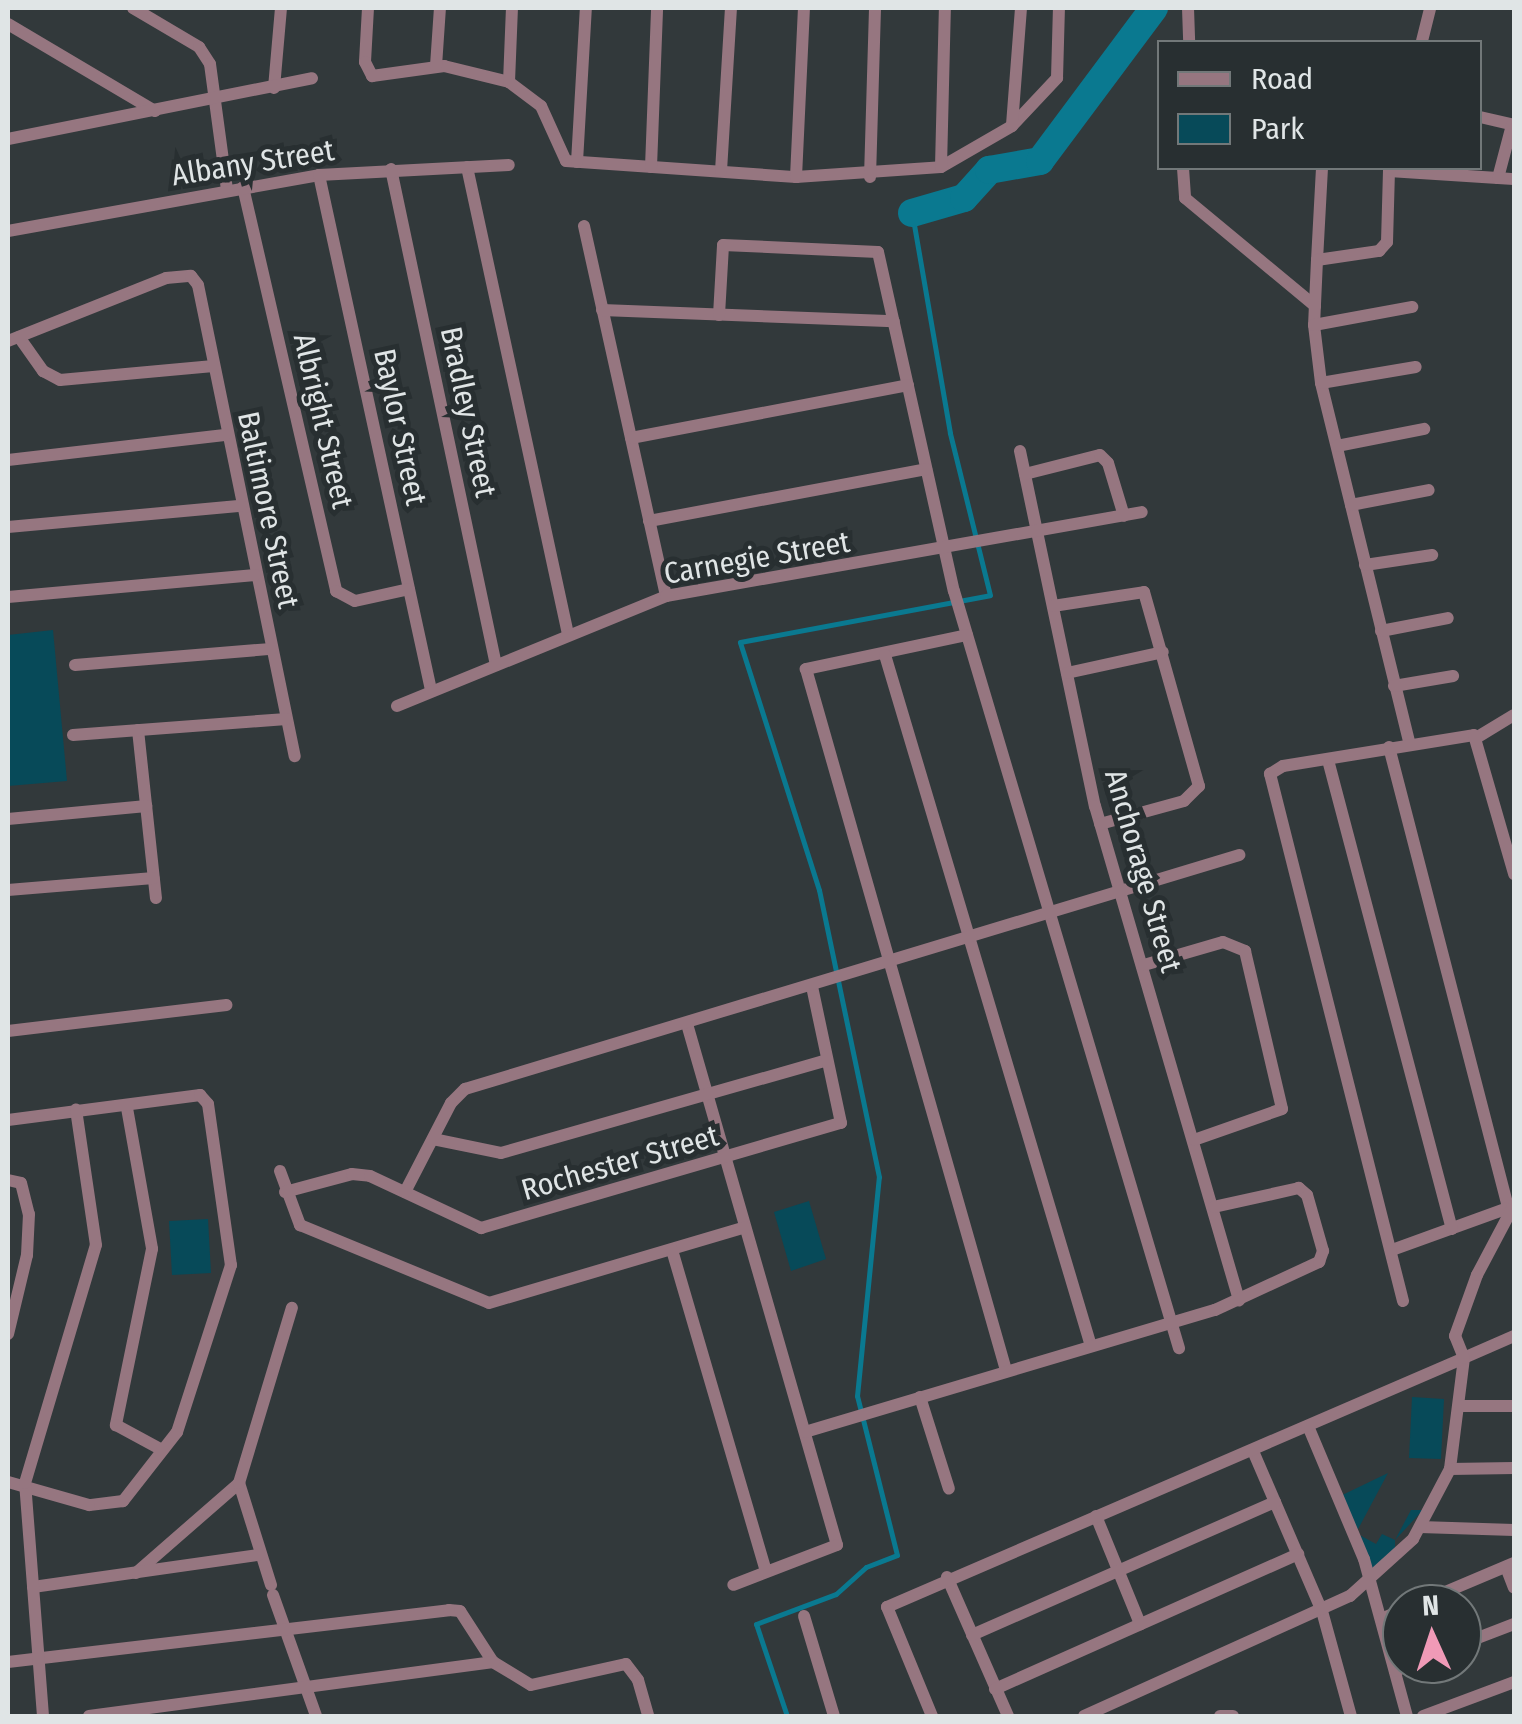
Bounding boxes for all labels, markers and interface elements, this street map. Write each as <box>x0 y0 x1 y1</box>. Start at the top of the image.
legend <box>1157 40 1482 170</box>
text: Road <box>1251 61 1313 97</box>
text: Park <box>1251 111 1304 147</box>
street label: Albany Street <box>169 132 337 194</box>
street label: Bradley Street <box>432 323 504 501</box>
street label: Albright Street <box>285 330 361 512</box>
street label: Baylor Street <box>366 346 434 508</box>
street label: Baltimore Street <box>230 408 306 612</box>
street label: Carnegie Street <box>661 524 853 592</box>
street label: Anchorage Street <box>1097 765 1189 977</box>
street label: Rochester Street <box>517 1118 723 1208</box>
north arrow <box>1382 1584 1482 1684</box>
text: N <box>1421 1589 1440 1622</box>

